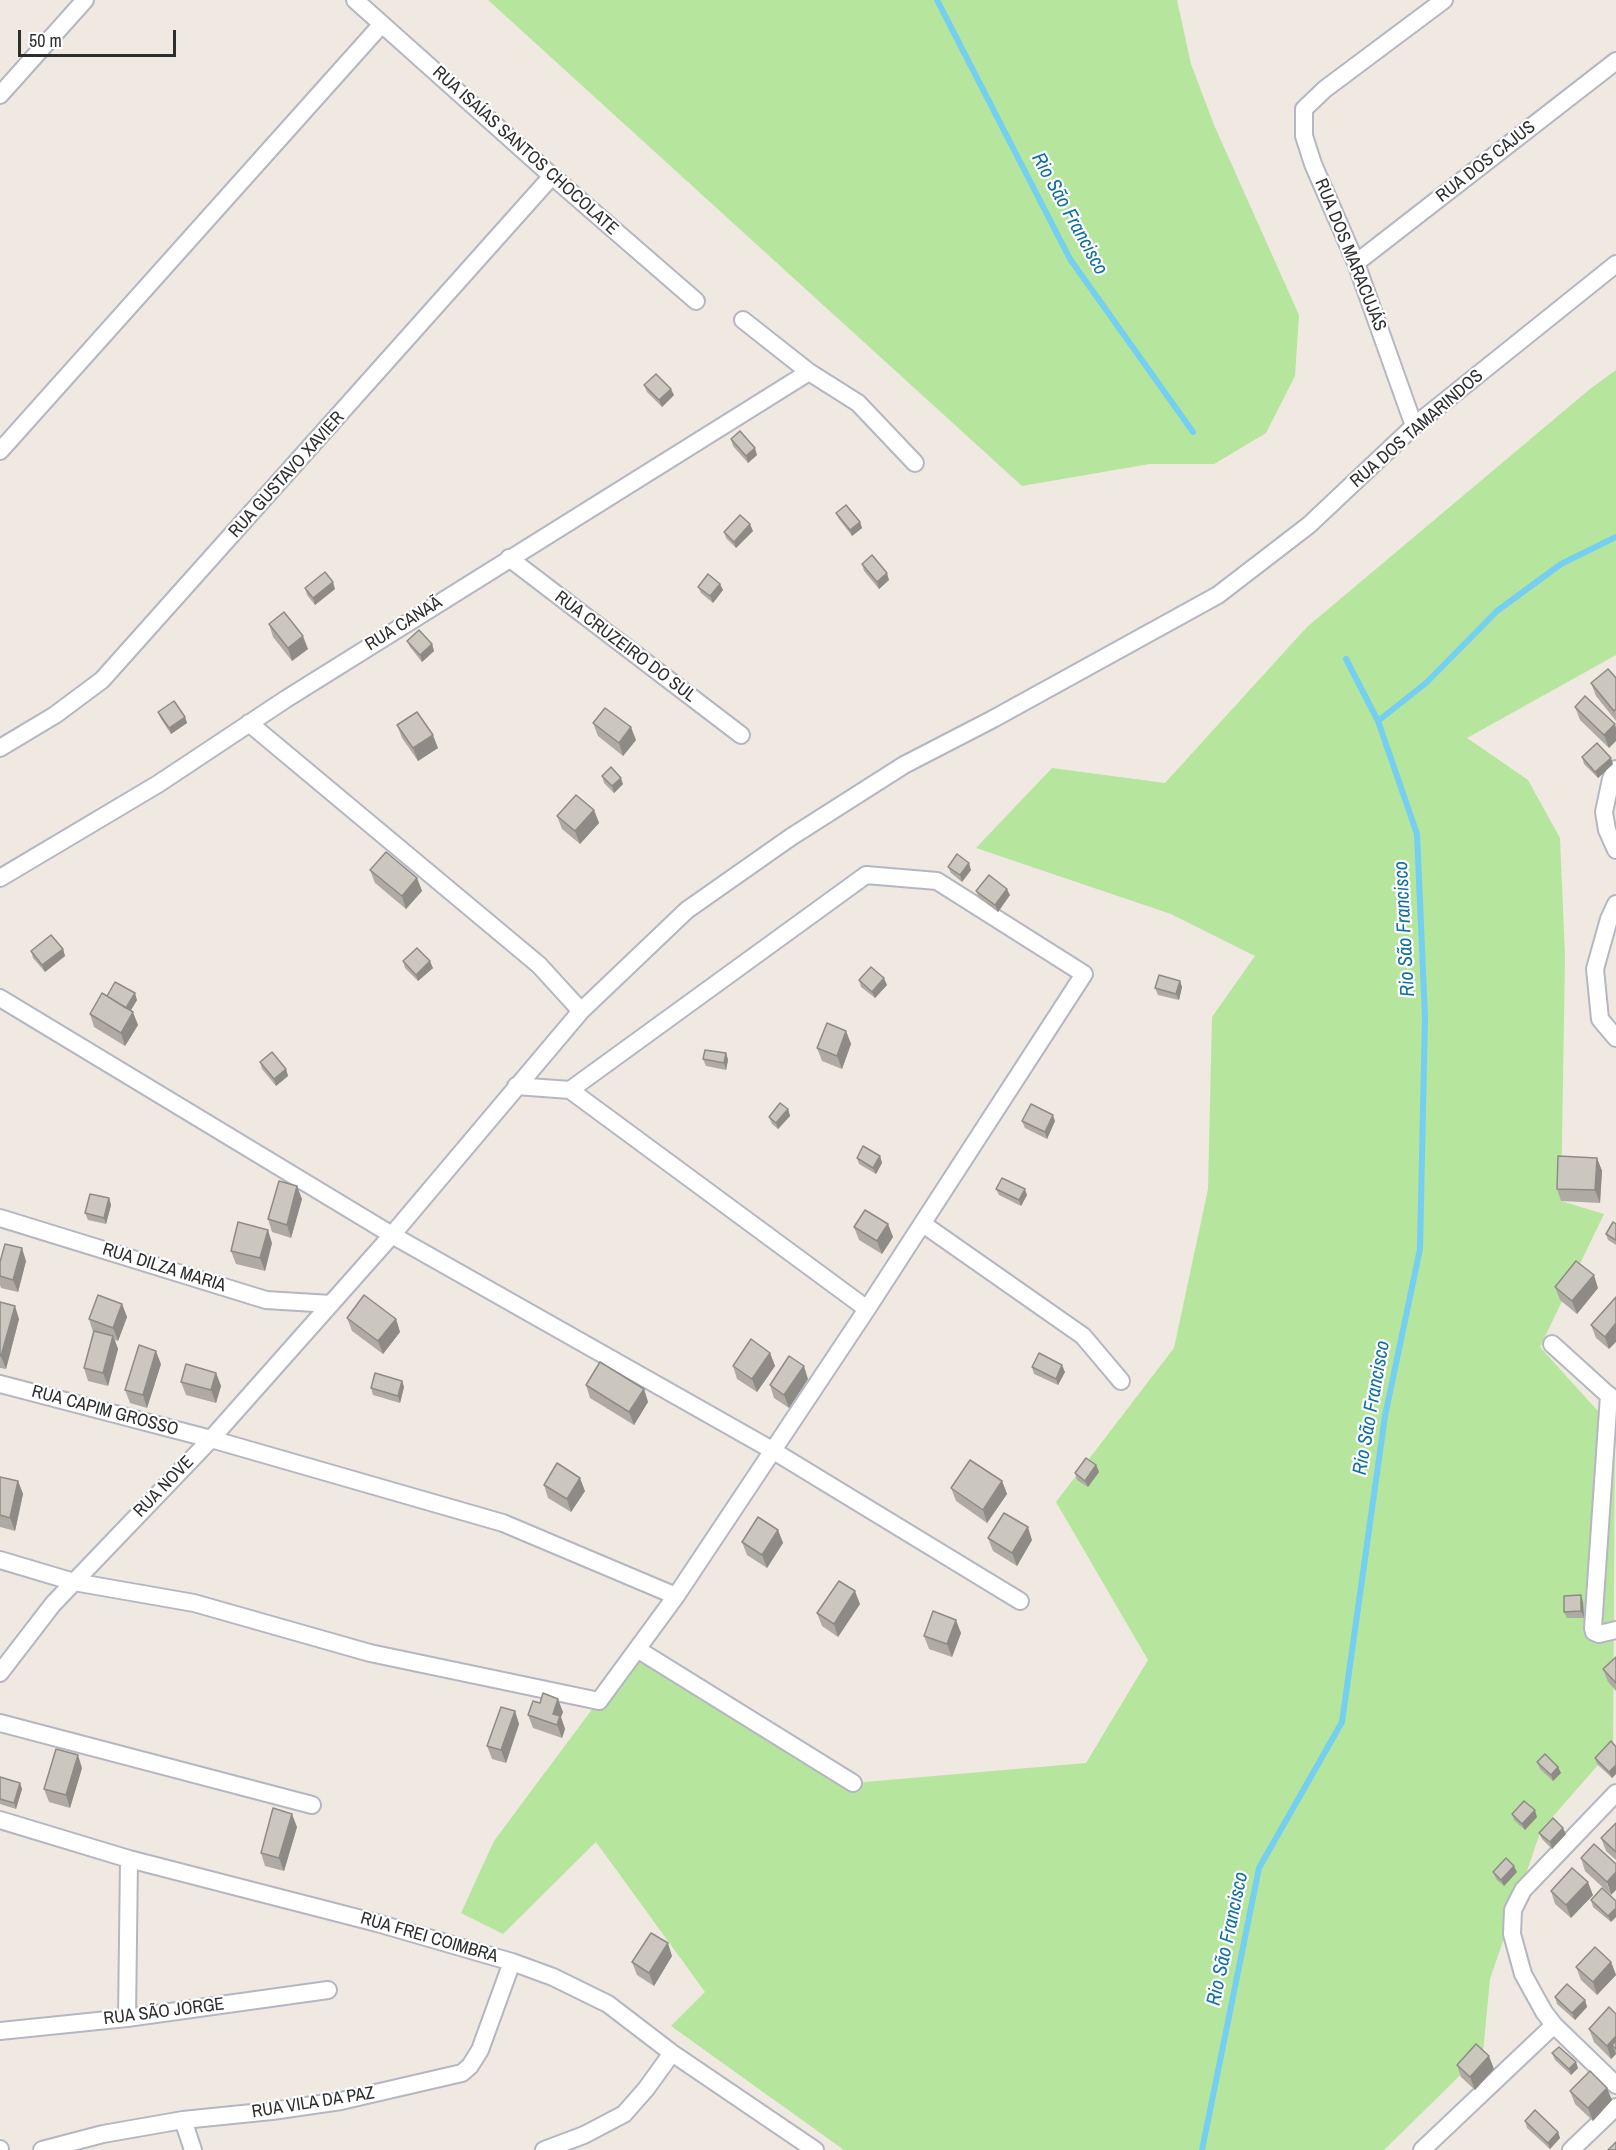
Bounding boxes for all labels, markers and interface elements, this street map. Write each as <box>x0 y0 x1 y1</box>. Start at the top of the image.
scale bar <box>21 18 178 56</box>
text: 50 m <box>29 28 62 53</box>
street label: RUA ISAÍAS SANTOS CHOCOLATE <box>428 62 622 240</box>
street label: RUA DOS CAJUS <box>1432 117 1540 207</box>
water label: Rio São Francisco <box>1026 149 1112 279</box>
street label: RUA DOS MARACUJÁS <box>1310 176 1390 334</box>
street label: RUA DOS TAMARINDOS <box>1346 366 1488 492</box>
street label: RUA GUSTAVO XAVIER <box>225 407 349 543</box>
street label: RUA CRUZEIRO DO SUL <box>550 587 700 707</box>
street label: RUA CANAÃ <box>362 592 446 656</box>
water label: Rio São Francisco <box>1389 861 1421 997</box>
street label: RUA DILZA MARIA <box>100 1239 228 1297</box>
water label: Rio São Francisco <box>1348 1339 1396 1477</box>
street label: RUA CAPIM GROSSO <box>29 1381 181 1441</box>
street label: RUA NOVE <box>129 1452 199 1522</box>
water label: Rio São Francisco <box>1202 1870 1254 2008</box>
street label: RUA FREI COIMBRA <box>358 1908 500 1968</box>
street label: RUA SÃO JORGE <box>102 1994 226 2030</box>
street label: RUA VILA DA PAZ <box>250 2083 376 2123</box>

